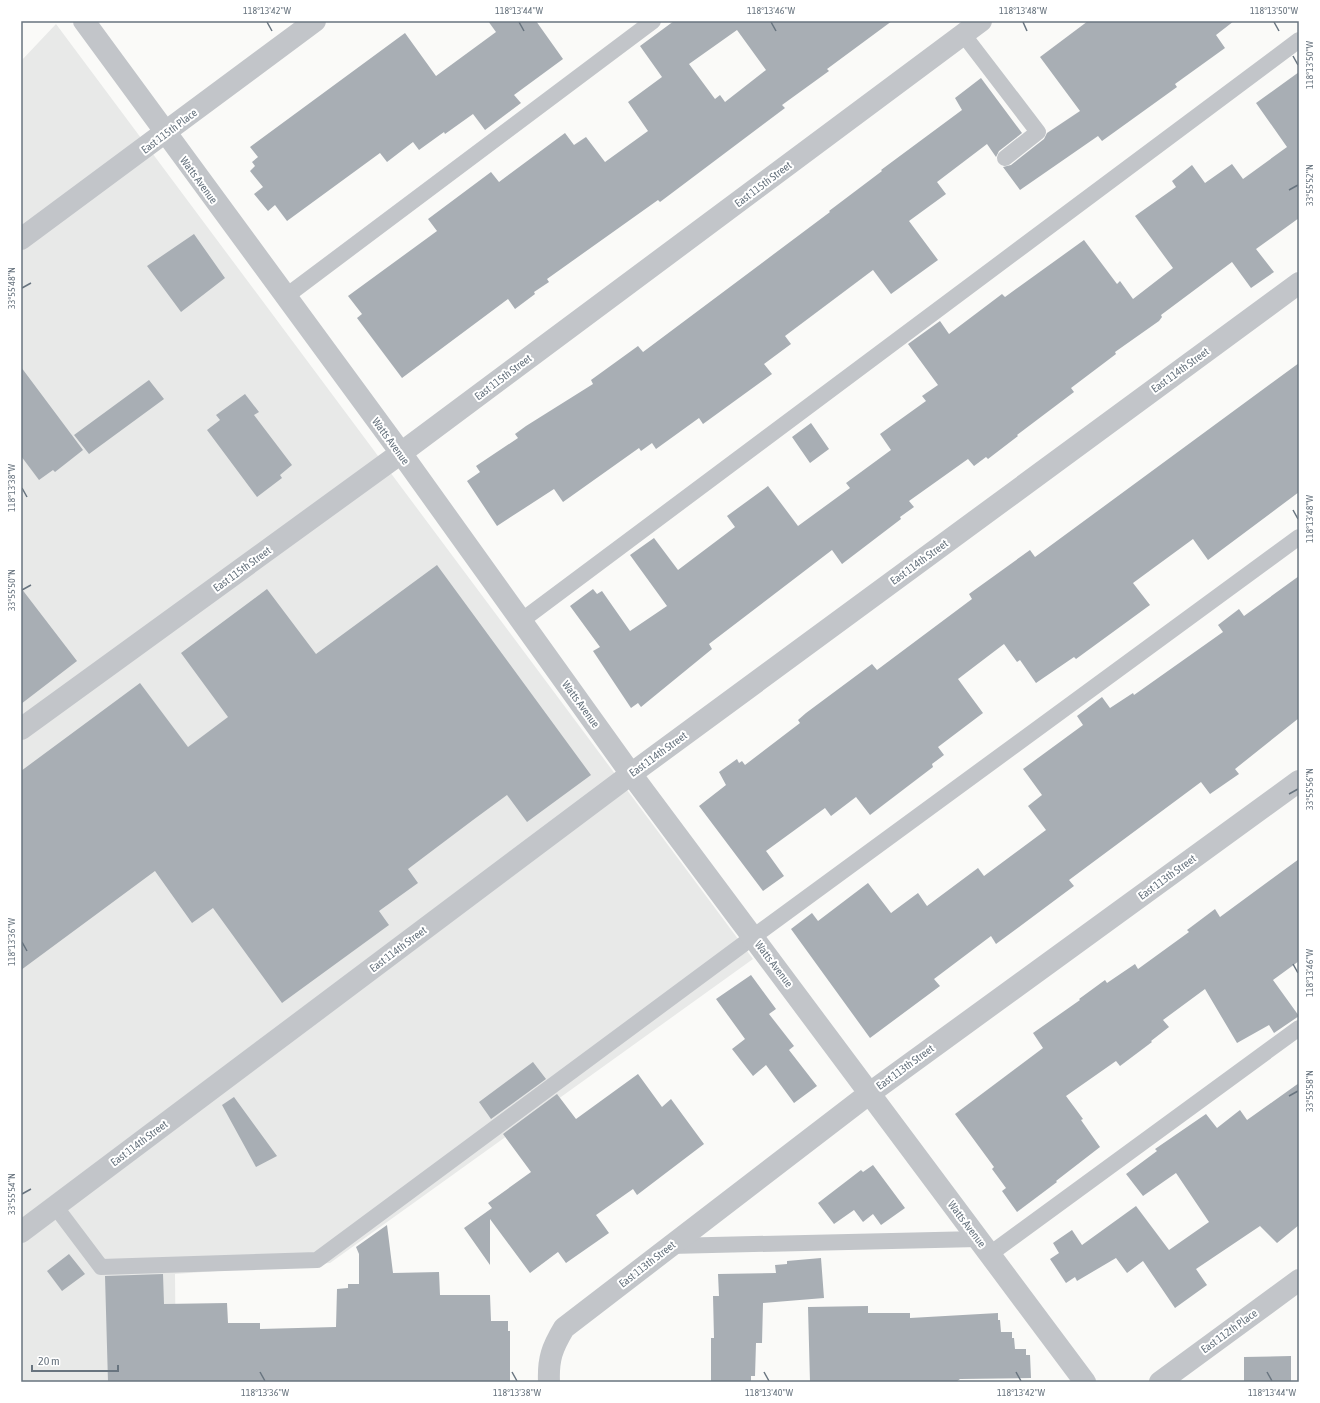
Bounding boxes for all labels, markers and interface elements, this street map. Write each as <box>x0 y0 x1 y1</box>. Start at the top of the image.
text: 118°13'42"W <box>243 5 292 16</box>
text: 118°13'44"W <box>495 5 544 16</box>
text: 118°13'46"W <box>747 5 796 16</box>
text: 118°13'48"W <box>999 5 1048 16</box>
text: 118°13'50"W <box>1250 5 1299 16</box>
text: 118°13'50"W <box>1304 40 1315 89</box>
street label: East 115th Place <box>139 106 199 156</box>
street label: Watts Avenue <box>178 154 220 206</box>
street label: East 115th Street <box>732 159 794 209</box>
text: 33°55'52"N <box>1304 164 1315 206</box>
text: 33°55'48"N <box>6 267 17 309</box>
street label: East 114th Street <box>1149 345 1211 395</box>
street label: East 115th Street <box>472 352 534 402</box>
street label: Watts Avenue <box>370 415 412 467</box>
text: 118°13'38"W <box>6 463 17 512</box>
text: 118°13'48"W <box>1304 494 1315 543</box>
street label: East 114th Street <box>888 537 950 587</box>
street label: East 115th Street <box>211 544 273 594</box>
text: 33°55'50"N <box>6 569 17 611</box>
street label: Watts Avenue <box>560 678 602 730</box>
street label: East 114th Street <box>627 729 689 779</box>
text: 33°55'56"N <box>1304 768 1315 810</box>
street label: East 113th Street <box>1136 852 1198 902</box>
text: 118°13'36"W <box>6 917 17 966</box>
street label: East 114th Street <box>367 924 429 974</box>
street label: Watts Avenue <box>753 938 795 990</box>
text: 118°13'46"W <box>1304 948 1315 997</box>
street label: East 113th Street <box>874 1042 936 1092</box>
text: 33°55'58"N <box>1304 1070 1315 1112</box>
street label: East 114th Street <box>108 1118 170 1168</box>
text: 33°55'54"N <box>6 1173 17 1215</box>
street label: Watts Avenue <box>946 1198 988 1250</box>
street label: East 113th Street <box>617 1238 677 1290</box>
street label: East 112th Place <box>1199 1307 1259 1355</box>
scale bar <box>32 1347 118 1373</box>
text: 20 m <box>38 1354 60 1368</box>
text: 118°13'36"W <box>241 1387 290 1398</box>
text: 118°13'38"W <box>493 1387 542 1398</box>
text: 118°13'40"W <box>745 1387 794 1398</box>
text: 118°13'42"W <box>997 1387 1046 1398</box>
text: 118°13'44"W <box>1248 1387 1297 1398</box>

